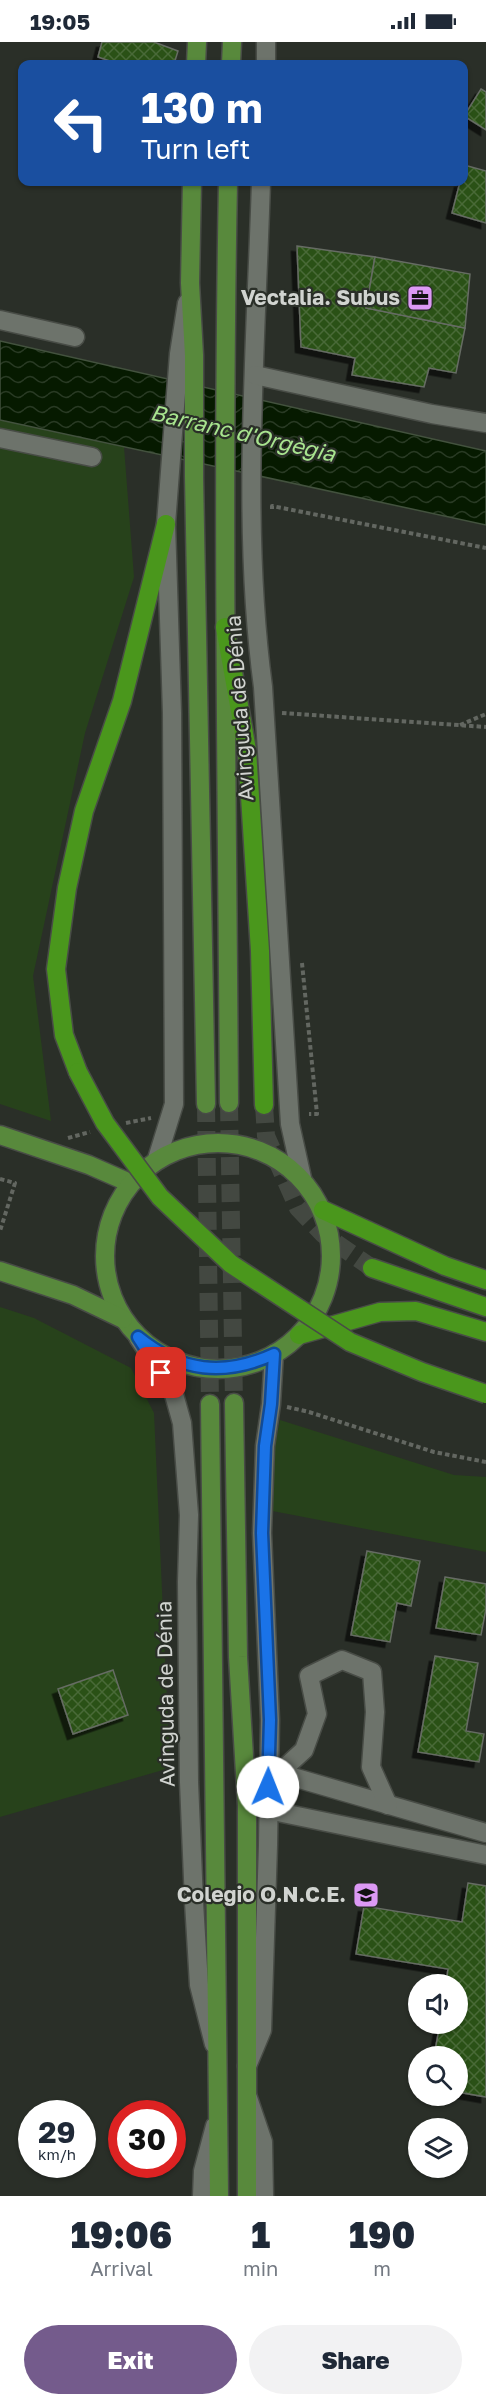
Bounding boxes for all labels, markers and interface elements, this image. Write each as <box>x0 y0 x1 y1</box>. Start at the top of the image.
text: 19:05 <box>30 8 90 35</box>
text: 130 m <box>141 82 263 132</box>
icon: left <box>42 84 120 162</box>
text: Turn left <box>141 133 250 165</box>
office icon: Vectalia. Subus <box>405 283 435 313</box>
place label: Vectalia. Subus <box>241 284 400 310</box>
water label: Barranc d'Orgègia <box>148 398 340 467</box>
street label: Avinguda de Dénia <box>220 614 258 802</box>
pin <box>135 1347 186 1398</box>
icon: arrive <box>144 1356 177 1389</box>
street label: Avinguda de Dénia <box>150 1601 180 1787</box>
position arrow <box>236 1755 300 1819</box>
school or university icon: Colegio O.N.C.E. <box>351 1880 381 1910</box>
place label: Colegio O.N.C.E. <box>177 1881 346 1907</box>
map controls <box>408 1974 468 2178</box>
button: sound <box>408 1974 468 2034</box>
button: search <box>408 2046 468 2106</box>
speed limit sign: 30 <box>108 2100 186 2178</box>
text: 29 <box>38 2114 76 2150</box>
button: layers <box>408 2118 468 2178</box>
text: km/h <box>38 2145 76 2163</box>
text: 19:06 <box>71 2213 172 2256</box>
text: 1 <box>251 2213 270 2256</box>
text: 190 <box>349 2213 415 2256</box>
text: Arrival <box>90 2256 153 2280</box>
text: min <box>243 2256 278 2280</box>
text: m <box>373 2256 391 2280</box>
button: Exit <box>24 2325 237 2394</box>
button: Share <box>249 2325 462 2394</box>

